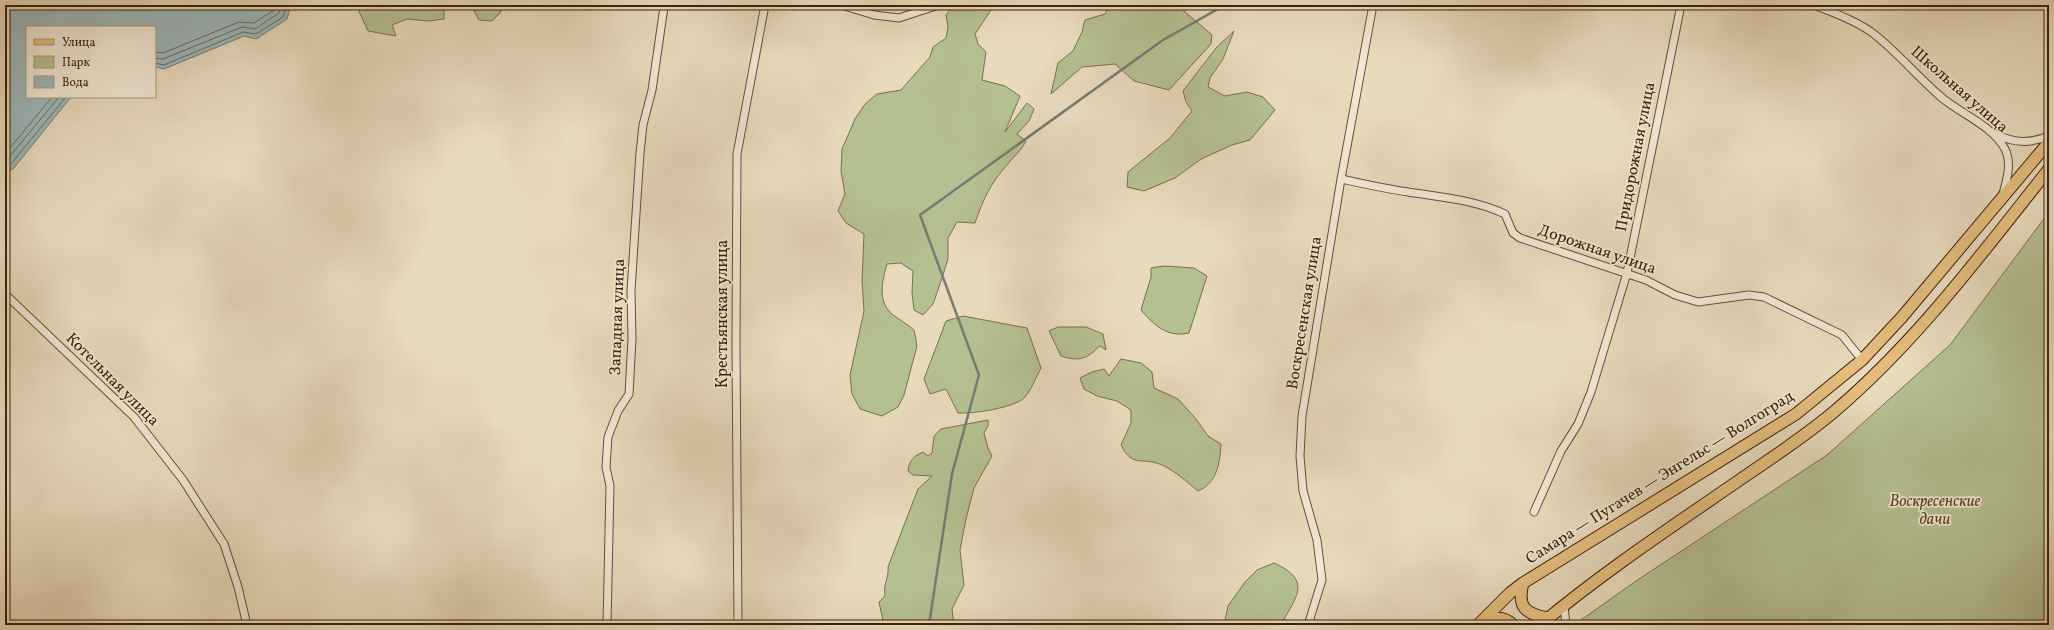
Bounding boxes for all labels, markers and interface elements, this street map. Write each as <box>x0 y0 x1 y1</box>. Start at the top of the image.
legend <box>26 26 156 98</box>
text: Улица <box>62 35 95 51</box>
street label: Школьная улица <box>1905 41 2013 139</box>
text: Парк <box>62 55 90 71</box>
text: Вода <box>62 75 89 91</box>
street label: Придорожная улица <box>1611 80 1661 234</box>
street label: Дорожная улица <box>1535 219 1659 281</box>
street label: Воскресенская улица <box>1282 235 1328 391</box>
street label: Крестьянская улица <box>712 240 734 388</box>
street label: Западная улица <box>605 258 631 376</box>
street label: Котельная улица <box>60 328 164 432</box>
street label: Самара — Пугачев — Энгельс — Волгоград <box>1522 386 1798 570</box>
park label: Воскресенские дачи <box>1890 491 1981 531</box>

